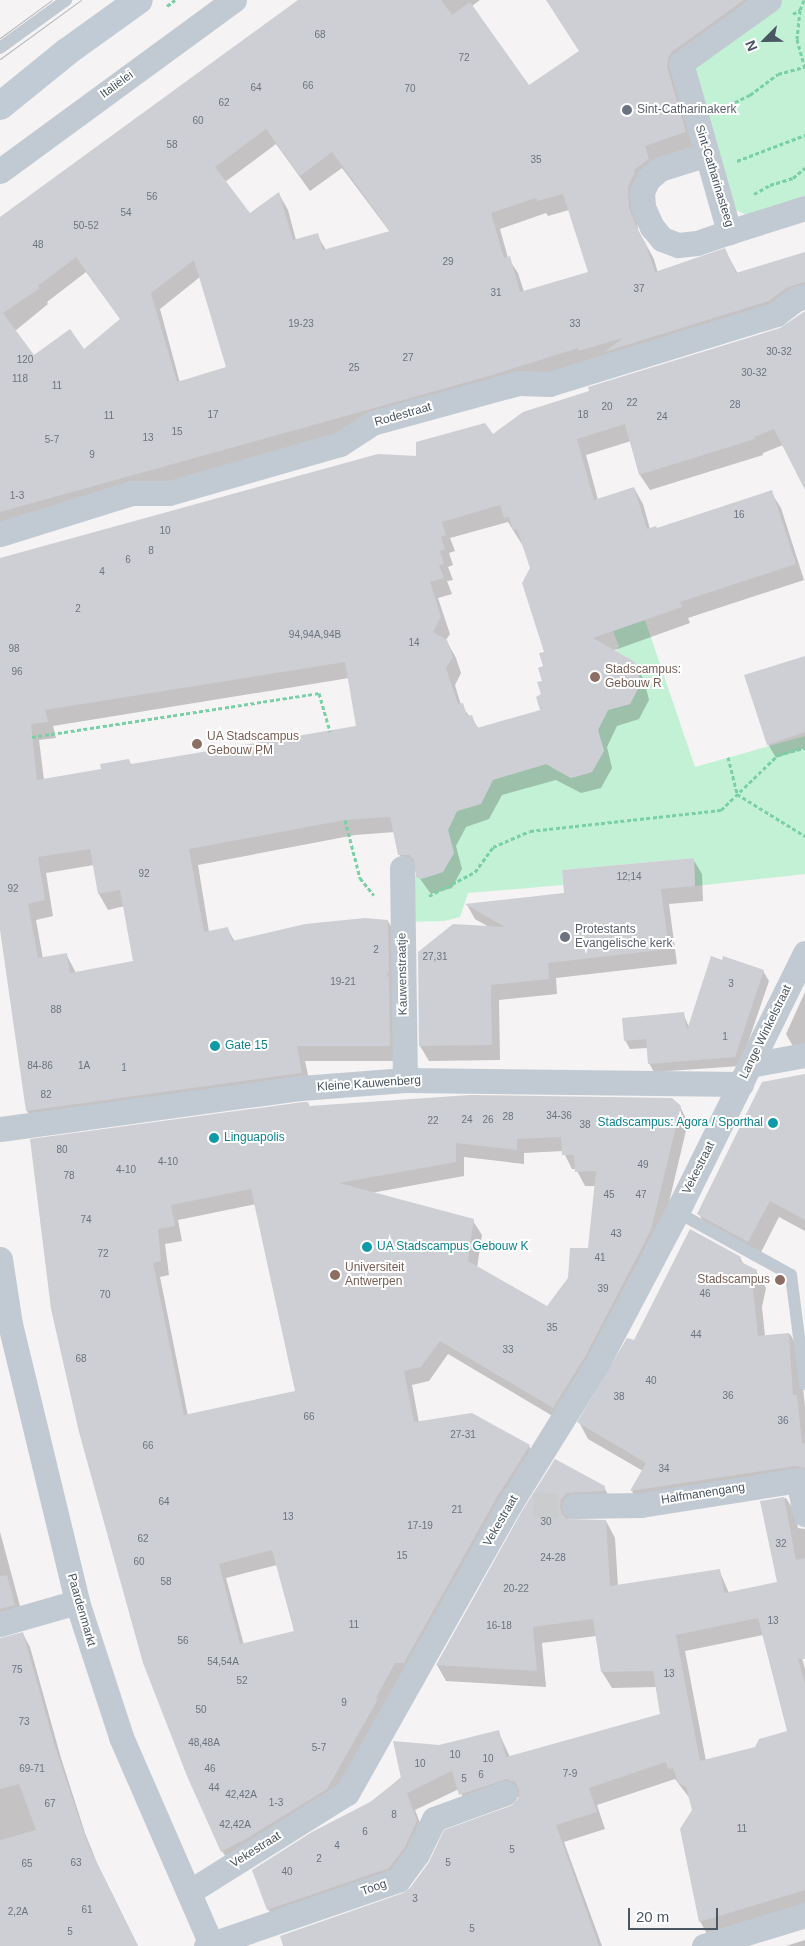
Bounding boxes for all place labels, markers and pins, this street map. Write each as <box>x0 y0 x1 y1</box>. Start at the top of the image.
place label: Sint-Catharinakerk <box>637 103 736 117</box>
marker: Sint-Catharinakerk <box>621 104 633 116</box>
place label: Stadscampus: Gebouw R <box>605 663 681 691</box>
marker: Stadscampus: Gebouw R <box>589 671 601 683</box>
place label: UA Stadscampus Gebouw PM <box>207 730 300 758</box>
marker: UA Stadscampus Gebouw PM <box>191 738 203 750</box>
place label: Protestants Evangelische kerk <box>575 923 672 951</box>
marker: Protestants Evangelische kerk <box>559 931 571 943</box>
place label: Gate 15 <box>225 1039 268 1053</box>
marker: Gate 15 <box>209 1040 221 1052</box>
place label: Stadscampus: Agora / Sporthal <box>597 1116 763 1130</box>
marker: Stadscampus: Agora / Sporthal <box>767 1117 779 1129</box>
place label: Linguapolis <box>224 1131 285 1145</box>
marker: Linguapolis <box>208 1132 220 1144</box>
place label: UA Stadscampus Gebouw K <box>377 1240 529 1254</box>
marker: UA Stadscampus Gebouw K <box>361 1241 373 1253</box>
place label: Universiteit Antwerpen <box>345 1261 404 1289</box>
marker: Universiteit Antwerpen <box>329 1269 341 1281</box>
place label: Stadscampus <box>697 1273 770 1287</box>
marker: Stadscampus <box>774 1274 786 1286</box>

